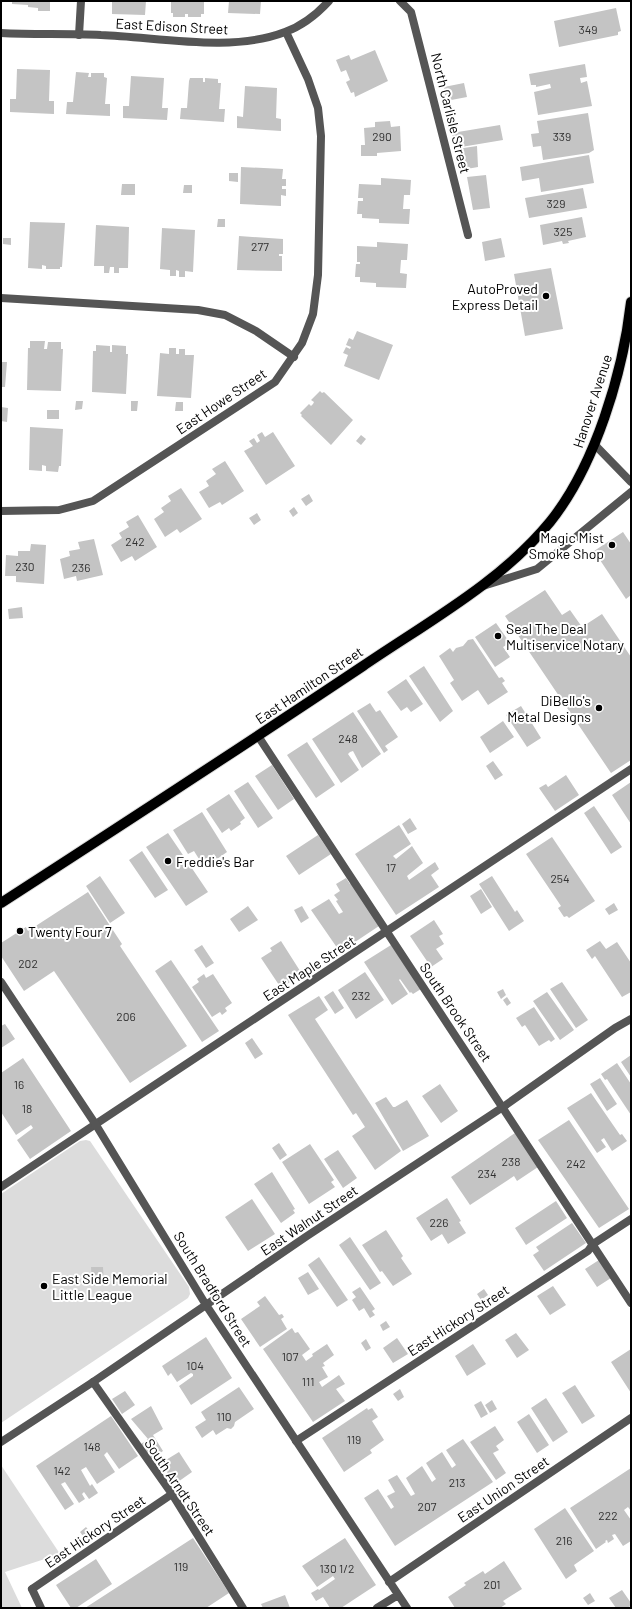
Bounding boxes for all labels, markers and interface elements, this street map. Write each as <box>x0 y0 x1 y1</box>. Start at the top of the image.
street label: East Edison Street <box>115 15 229 37</box>
house number: 349 <box>578 22 598 36</box>
street label: North Carlisle Street <box>428 51 474 175</box>
house number: 290 <box>372 129 392 143</box>
house number: 339 <box>553 129 571 143</box>
house number: 329 <box>547 196 565 210</box>
house number: 325 <box>554 224 572 238</box>
house number: 277 <box>251 239 269 253</box>
place label: AutoProved Express Detail <box>452 280 538 313</box>
marker: AutoProved Express Detail <box>541 291 551 301</box>
street label: Hanover Avenue <box>569 352 615 450</box>
street label: East Howe Street <box>173 365 269 437</box>
place label: Magic Mist Smoke Shop <box>529 529 604 562</box>
house number: 242 <box>125 534 145 548</box>
marker: Magic Mist Smoke Shop <box>607 540 617 550</box>
house number: 230 <box>15 559 35 573</box>
house number: 236 <box>72 560 90 574</box>
place label: Seal The Deal Multiservice Notary <box>506 620 625 653</box>
marker: Seal The Deal Multiservice Notary <box>493 631 503 641</box>
street label: East Hamilton Street <box>252 643 366 727</box>
place label: DiBello's Metal Designs <box>507 692 591 725</box>
marker: DiBello's Metal Designs <box>594 703 604 713</box>
house number: 248 <box>338 731 358 745</box>
place label: Freddie's Bar <box>176 853 254 870</box>
marker: Freddie's Bar <box>163 856 173 866</box>
house number: 17 <box>386 860 396 874</box>
house number: 254 <box>550 871 570 885</box>
place label: Twenty Four 7 <box>28 923 112 940</box>
marker: Twenty Four 7 <box>15 926 25 936</box>
street label: East Maple Street <box>260 932 358 1004</box>
house number: 202 <box>18 956 38 970</box>
street label: South Brook Street <box>417 959 495 1065</box>
house number: 232 <box>352 988 370 1002</box>
house number: 206 <box>116 1009 136 1023</box>
house number: 16 <box>14 1077 24 1091</box>
house number: 18 <box>22 1101 32 1115</box>
house number: 238 <box>502 1154 520 1168</box>
house number: 242 <box>566 1156 586 1170</box>
house number: 234 <box>477 1166 497 1180</box>
street label: East Walnut Street <box>257 1181 361 1259</box>
house number: 226 <box>429 1215 449 1229</box>
street label: South Bradford Street <box>171 1228 255 1350</box>
place label: East Side Memorial Little League <box>52 1270 168 1303</box>
marker: East Side Memorial Little League <box>39 1281 49 1291</box>
street label: East Hickory Street <box>404 1281 512 1359</box>
house number: 107 <box>282 1349 299 1363</box>
house number: 104 <box>186 1358 204 1372</box>
house number: 111 <box>302 1374 314 1388</box>
house number: 110 <box>216 1409 232 1423</box>
house number: 119 <box>347 1432 361 1446</box>
street label: South Arndt Street <box>141 1435 219 1539</box>
house number: 148 <box>83 1439 101 1453</box>
street label: East Union Street <box>454 1452 552 1526</box>
house number: 142 <box>53 1463 71 1477</box>
house number: 213 <box>449 1475 465 1489</box>
street label: East Hickory Street <box>42 1491 148 1571</box>
house number: 207 <box>418 1499 437 1513</box>
house number: 222 <box>598 1508 618 1522</box>
house number: 216 <box>556 1533 572 1547</box>
house number: 119 <box>174 1559 188 1573</box>
house number: 130 1/2 <box>320 1561 355 1575</box>
house number: 201 <box>483 1577 501 1591</box>

